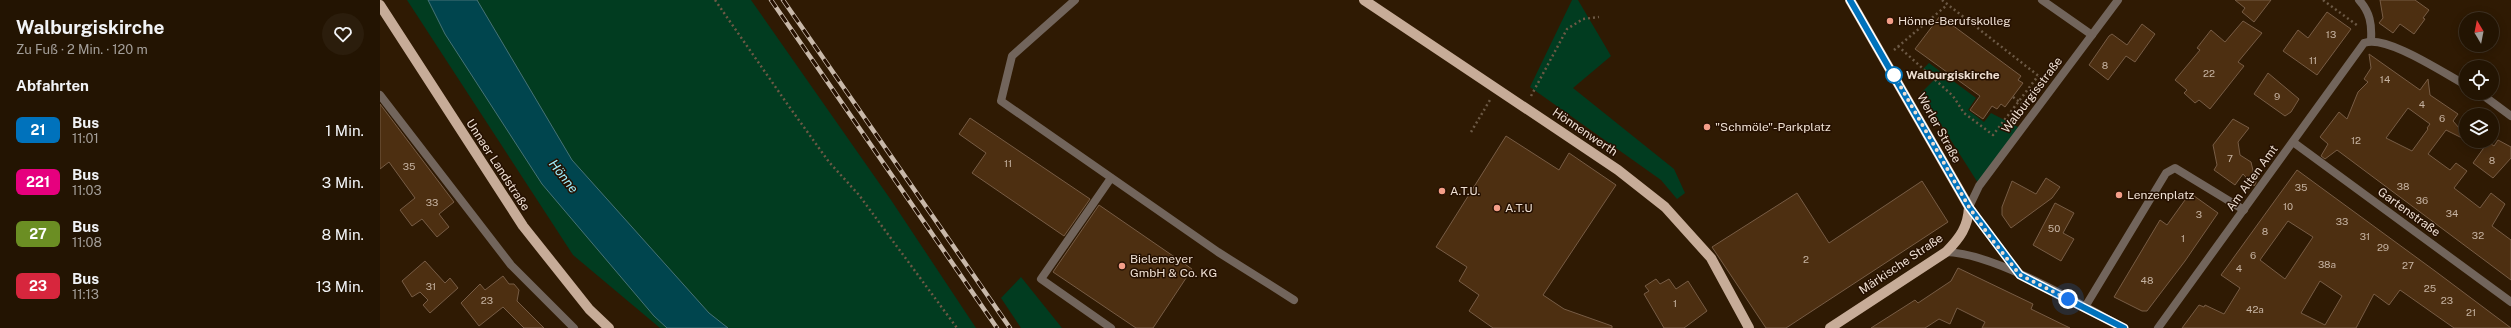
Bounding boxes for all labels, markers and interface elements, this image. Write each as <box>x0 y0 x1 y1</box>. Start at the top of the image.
north arrow <box>2459 12 2499 52</box>
map controls <box>2459 12 2499 148</box>
button: heart <box>322 13 364 55</box>
place label: Hönne-Berufskolleg <box>1898 14 2011 28</box>
text: Walburgiskirche <box>16 16 164 38</box>
marker: Hönne-Berufskolleg <box>1885 16 1895 26</box>
house number: 13 <box>2326 28 2336 40</box>
text: Zu Fuß · 2 Min. · 120 m <box>16 42 148 57</box>
street label: Walburgisstraße <box>1999 54 2065 136</box>
house number: 11 <box>2309 54 2317 66</box>
house number: 8 <box>2102 59 2108 71</box>
button: locate <box>2459 60 2499 100</box>
marker: Walburgiskirche <box>1885 66 1903 84</box>
house number: 22 <box>2203 67 2215 79</box>
place label: Walburgiskirche <box>1906 68 2000 82</box>
house number: 14 <box>2380 73 2390 85</box>
text: Abfahrten <box>16 77 89 94</box>
house number: 9 <box>2274 90 2280 102</box>
street label: Werler Straße <box>1914 91 1964 165</box>
house number: 4 <box>2419 98 2425 110</box>
street label: Hönnenwerth <box>1550 105 1620 159</box>
button: layers <box>2459 108 2499 148</box>
house number: 6 <box>2439 112 2445 124</box>
text: Bus <box>72 114 99 131</box>
street label: Unnaer Landstraße <box>463 117 533 214</box>
place label: "Schmöle"-Parkplatz <box>1715 120 1831 134</box>
text: 21 <box>31 122 45 138</box>
text: 1 Min. <box>325 122 364 139</box>
marker: "Schmöle"-Parkplatz <box>1702 122 1712 132</box>
text: 11:01 <box>72 131 99 146</box>
house number: 12 <box>2351 134 2361 146</box>
street label: Am Alten Amt <box>2223 142 2281 214</box>
house number: 7 <box>2227 152 2233 164</box>
house number: 8 <box>2489 154 2495 166</box>
water label: Hönne <box>546 157 581 196</box>
house number: 11 <box>1004 157 1012 169</box>
house number: 35 <box>403 160 415 172</box>
text: Bus <box>72 166 99 183</box>
text: 221 <box>26 174 50 190</box>
text: 3 Min. <box>322 174 364 191</box>
house number: 38 <box>2397 180 2409 192</box>
house number: 35 <box>2295 181 2307 193</box>
text: 11:03 <box>72 183 102 198</box>
place label: A.T.U. <box>1450 184 1480 198</box>
street label: Gartenstraße <box>2375 185 2443 239</box>
marker: A.T.U. <box>1437 186 1447 196</box>
place label: Lenzenplatz <box>2127 188 2195 202</box>
marker: Lenzenplatz <box>2114 190 2124 200</box>
house number: 36 <box>2416 194 2428 206</box>
house number: 33 <box>426 196 438 208</box>
house number: 10 <box>2283 200 2293 212</box>
place label: A.T.U <box>1505 201 1533 215</box>
marker: A.T.U <box>1492 203 1502 213</box>
house number: 34 <box>2446 207 2458 219</box>
house number: 3 <box>2196 208 2202 220</box>
house number: 33 <box>2336 215 2348 227</box>
text: Bus <box>72 218 99 235</box>
house number: 50 <box>2048 222 2060 234</box>
house number: 8 <box>2262 225 2268 237</box>
text: 27 <box>29 226 47 242</box>
text: 8 Min. <box>322 226 364 243</box>
house number: 32 <box>2472 229 2484 241</box>
house number: 31 <box>2360 230 2370 242</box>
street label: Märkische Straße <box>1856 231 1946 297</box>
house number: 1 <box>2181 232 2185 244</box>
text: 11:08 <box>72 235 102 250</box>
house number: 29 <box>2377 241 2389 253</box>
house number: 6 <box>2250 249 2256 261</box>
place label: Bielemeyer GmbH & Co. KG <box>1130 252 1217 280</box>
house number: 2 <box>1803 253 1809 265</box>
house number: 38a <box>2318 258 2336 270</box>
house number: 27 <box>2402 259 2414 271</box>
marker: Bielemeyer GmbH & Co. KG <box>1117 261 1127 271</box>
house number: 4 <box>2236 262 2242 274</box>
text: Bus <box>72 270 99 287</box>
house number: 48 <box>2141 274 2153 286</box>
text: 23 <box>29 278 47 294</box>
text: 13 Min. <box>316 278 364 295</box>
house number: 31 <box>426 280 436 292</box>
house number: 25 <box>2424 282 2436 294</box>
text: 11:13 <box>72 287 99 302</box>
your location <box>2058 289 2078 309</box>
house number: 23 <box>481 294 493 306</box>
house number: 23 <box>2441 294 2453 306</box>
house number: 1 <box>1673 297 1677 309</box>
house number: 42a <box>2246 303 2264 315</box>
house number: 21 <box>2466 306 2476 318</box>

